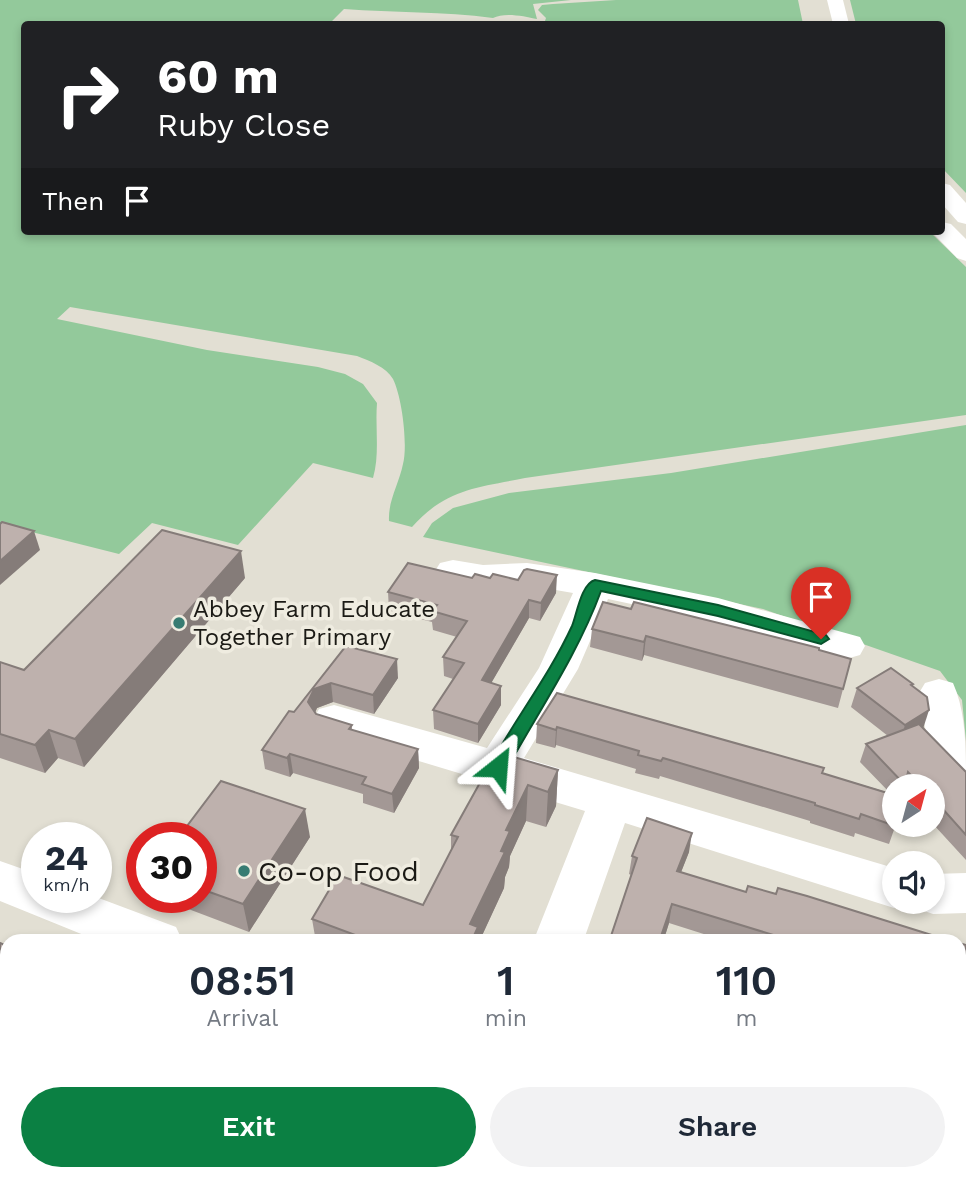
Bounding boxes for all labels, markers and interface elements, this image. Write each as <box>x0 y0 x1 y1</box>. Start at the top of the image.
text: 60 m <box>157 47 279 105</box>
icon: right <box>42 49 133 140</box>
text: Ruby Close <box>157 106 330 144</box>
icon: arrive <box>118 182 156 220</box>
text: Then <box>42 186 104 216</box>
pin <box>791 567 851 639</box>
icon: arrive <box>802 578 840 616</box>
place label: Abbey Farm Educate Together Primary <box>193 595 435 651</box>
marker: Abbey Farm Educate Together Primary <box>171 615 187 631</box>
position arrow <box>461 730 535 804</box>
north arrow <box>882 774 945 836</box>
map controls <box>882 774 945 914</box>
speed limit sign: 30 <box>126 822 217 913</box>
text: 24 <box>45 837 88 879</box>
button: sound <box>882 851 945 914</box>
place label: Co-op Food <box>258 855 419 888</box>
marker: Co-op Food <box>236 863 252 879</box>
text: km/h <box>43 874 90 895</box>
text: 08:51 <box>189 956 296 1005</box>
text: 1 <box>497 956 515 1005</box>
text: 110 <box>716 956 777 1005</box>
text: Arrival <box>206 1005 278 1032</box>
text: min <box>485 1005 527 1032</box>
text: m <box>736 1005 757 1032</box>
button: Exit <box>21 1087 476 1167</box>
button: Share <box>490 1087 945 1167</box>

